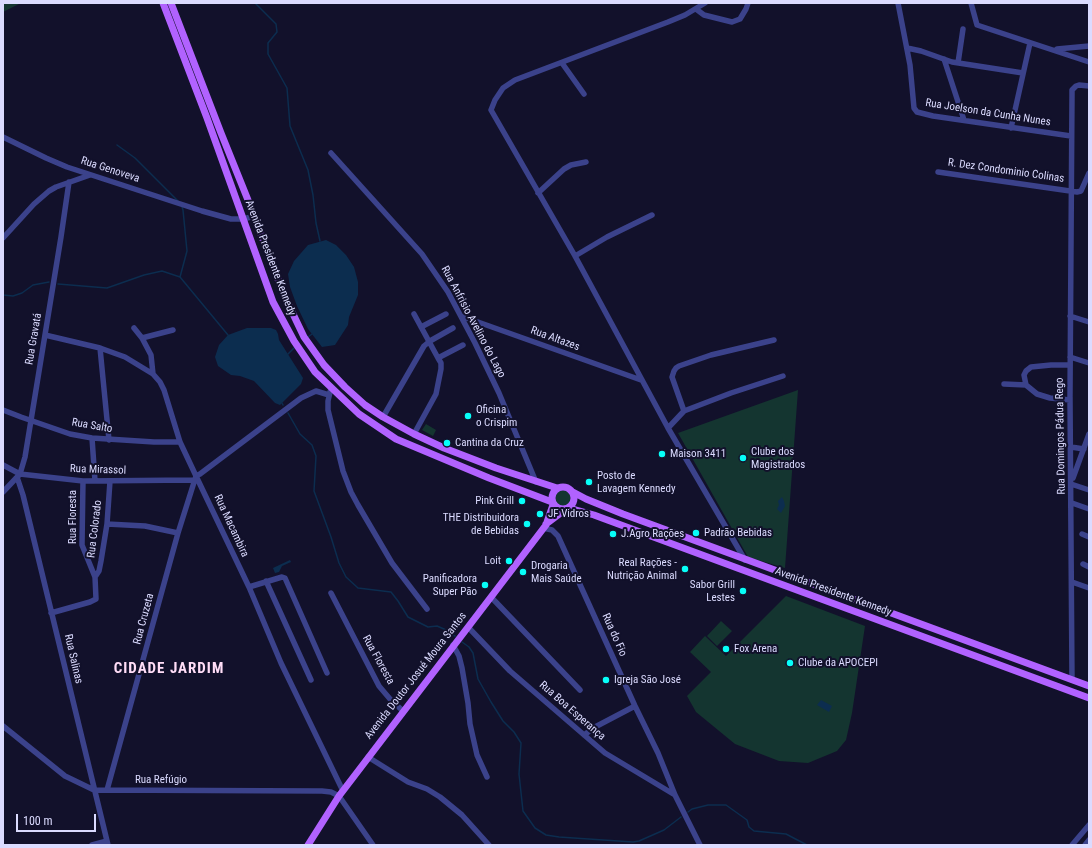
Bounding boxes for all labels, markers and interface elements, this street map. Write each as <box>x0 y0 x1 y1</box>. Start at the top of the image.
street label: Rua Joelson da Cunha Nunes <box>924 97 1052 129</box>
street label: Rua Genoveva <box>79 154 141 186</box>
street label: R. Dez Condominio Colinas <box>947 156 1065 186</box>
street label: Avenida Presidente Kennedy <box>242 198 298 318</box>
street label: Rua Anfrisio Avelino do Lago <box>438 264 508 380</box>
street label: Rua Gravatá <box>23 312 45 366</box>
street label: Rua Altazes <box>529 324 581 354</box>
street label: Rua Domingos Pádua Rego <box>1053 377 1069 495</box>
place label: Oficina o Crispim <box>476 403 517 429</box>
marker: Oficina o Crispim <box>463 411 473 421</box>
street label: Rua Salto <box>71 416 113 436</box>
place label: Cantina da Cruz <box>455 436 524 450</box>
marker: Cantina da Cruz <box>442 438 452 448</box>
place label: Clube dos Magistrados <box>751 445 805 471</box>
place label: Maison 3411 <box>670 447 726 461</box>
marker: Maison 3411 <box>657 449 667 459</box>
marker: Clube dos Magistrados <box>738 453 748 463</box>
street label: Rua Mirassol <box>70 462 126 478</box>
place label: Posto de Lavagem Kennedy <box>597 469 676 495</box>
marker: Posto de Lavagem Kennedy <box>584 477 594 487</box>
street label: Rua Floresta <box>66 490 80 544</box>
street label: Rua Macambira <box>211 493 251 559</box>
place label: Pink Grill <box>475 494 514 508</box>
marker: Pink Grill <box>517 496 527 506</box>
street label: Rua Colorado <box>85 499 105 559</box>
place label: JF Vidros <box>548 507 589 521</box>
marker: JF Vidros <box>535 509 545 519</box>
place label: THE Distribuidora de Bebidas <box>443 511 519 537</box>
marker: THE Distribuidora de Bebidas <box>522 519 532 529</box>
place label: Padrão Bebidas <box>704 526 772 540</box>
place label: J.Agro Rações <box>621 527 684 541</box>
marker: Padrão Bebidas <box>691 528 701 538</box>
marker: J.Agro Rações <box>608 529 618 539</box>
place label: Loit <box>484 554 501 568</box>
marker: Loit <box>504 556 514 566</box>
place label: Real Rações - Nutrição Animal <box>607 556 677 582</box>
place label: Drogaria Mais Saúde <box>531 559 582 585</box>
marker: Real Rações - Nutrição Animal <box>680 564 690 574</box>
street label: Avenida Presidente Kennedy <box>773 565 893 619</box>
marker: Drogaria Mais Saúde <box>518 567 528 577</box>
place label: Panificadora Super Pão <box>423 572 477 598</box>
place label: Sabor Grill Lestes <box>690 578 735 604</box>
marker: Panificadora Super Pão <box>480 580 490 590</box>
marker: Sabor Grill Lestes <box>738 586 748 596</box>
street label: Rua Cruzeta <box>131 592 157 646</box>
street label: Avenida Doutor Josué Moura Santos <box>362 610 470 742</box>
street label: Rua do Fio <box>599 611 629 659</box>
street label: Rua Salinas <box>61 633 85 685</box>
street label: Rua Floresta <box>359 633 397 687</box>
place label: Fox Arena <box>734 642 777 656</box>
marker: Fox Arena <box>721 644 731 654</box>
place label: Clube da APOCEPI <box>798 656 878 670</box>
marker: Clube da APOCEPI <box>785 658 795 668</box>
district label: CIDADE JARDIM <box>114 660 224 678</box>
place label: Igreja São José <box>614 673 681 687</box>
marker: Igreja São José <box>601 675 611 685</box>
street label: Rua Boa Esperança <box>536 679 608 743</box>
street label: Rua Refúgio <box>135 773 187 787</box>
scale bar <box>18 806 98 832</box>
text: 100 m <box>23 814 53 828</box>

